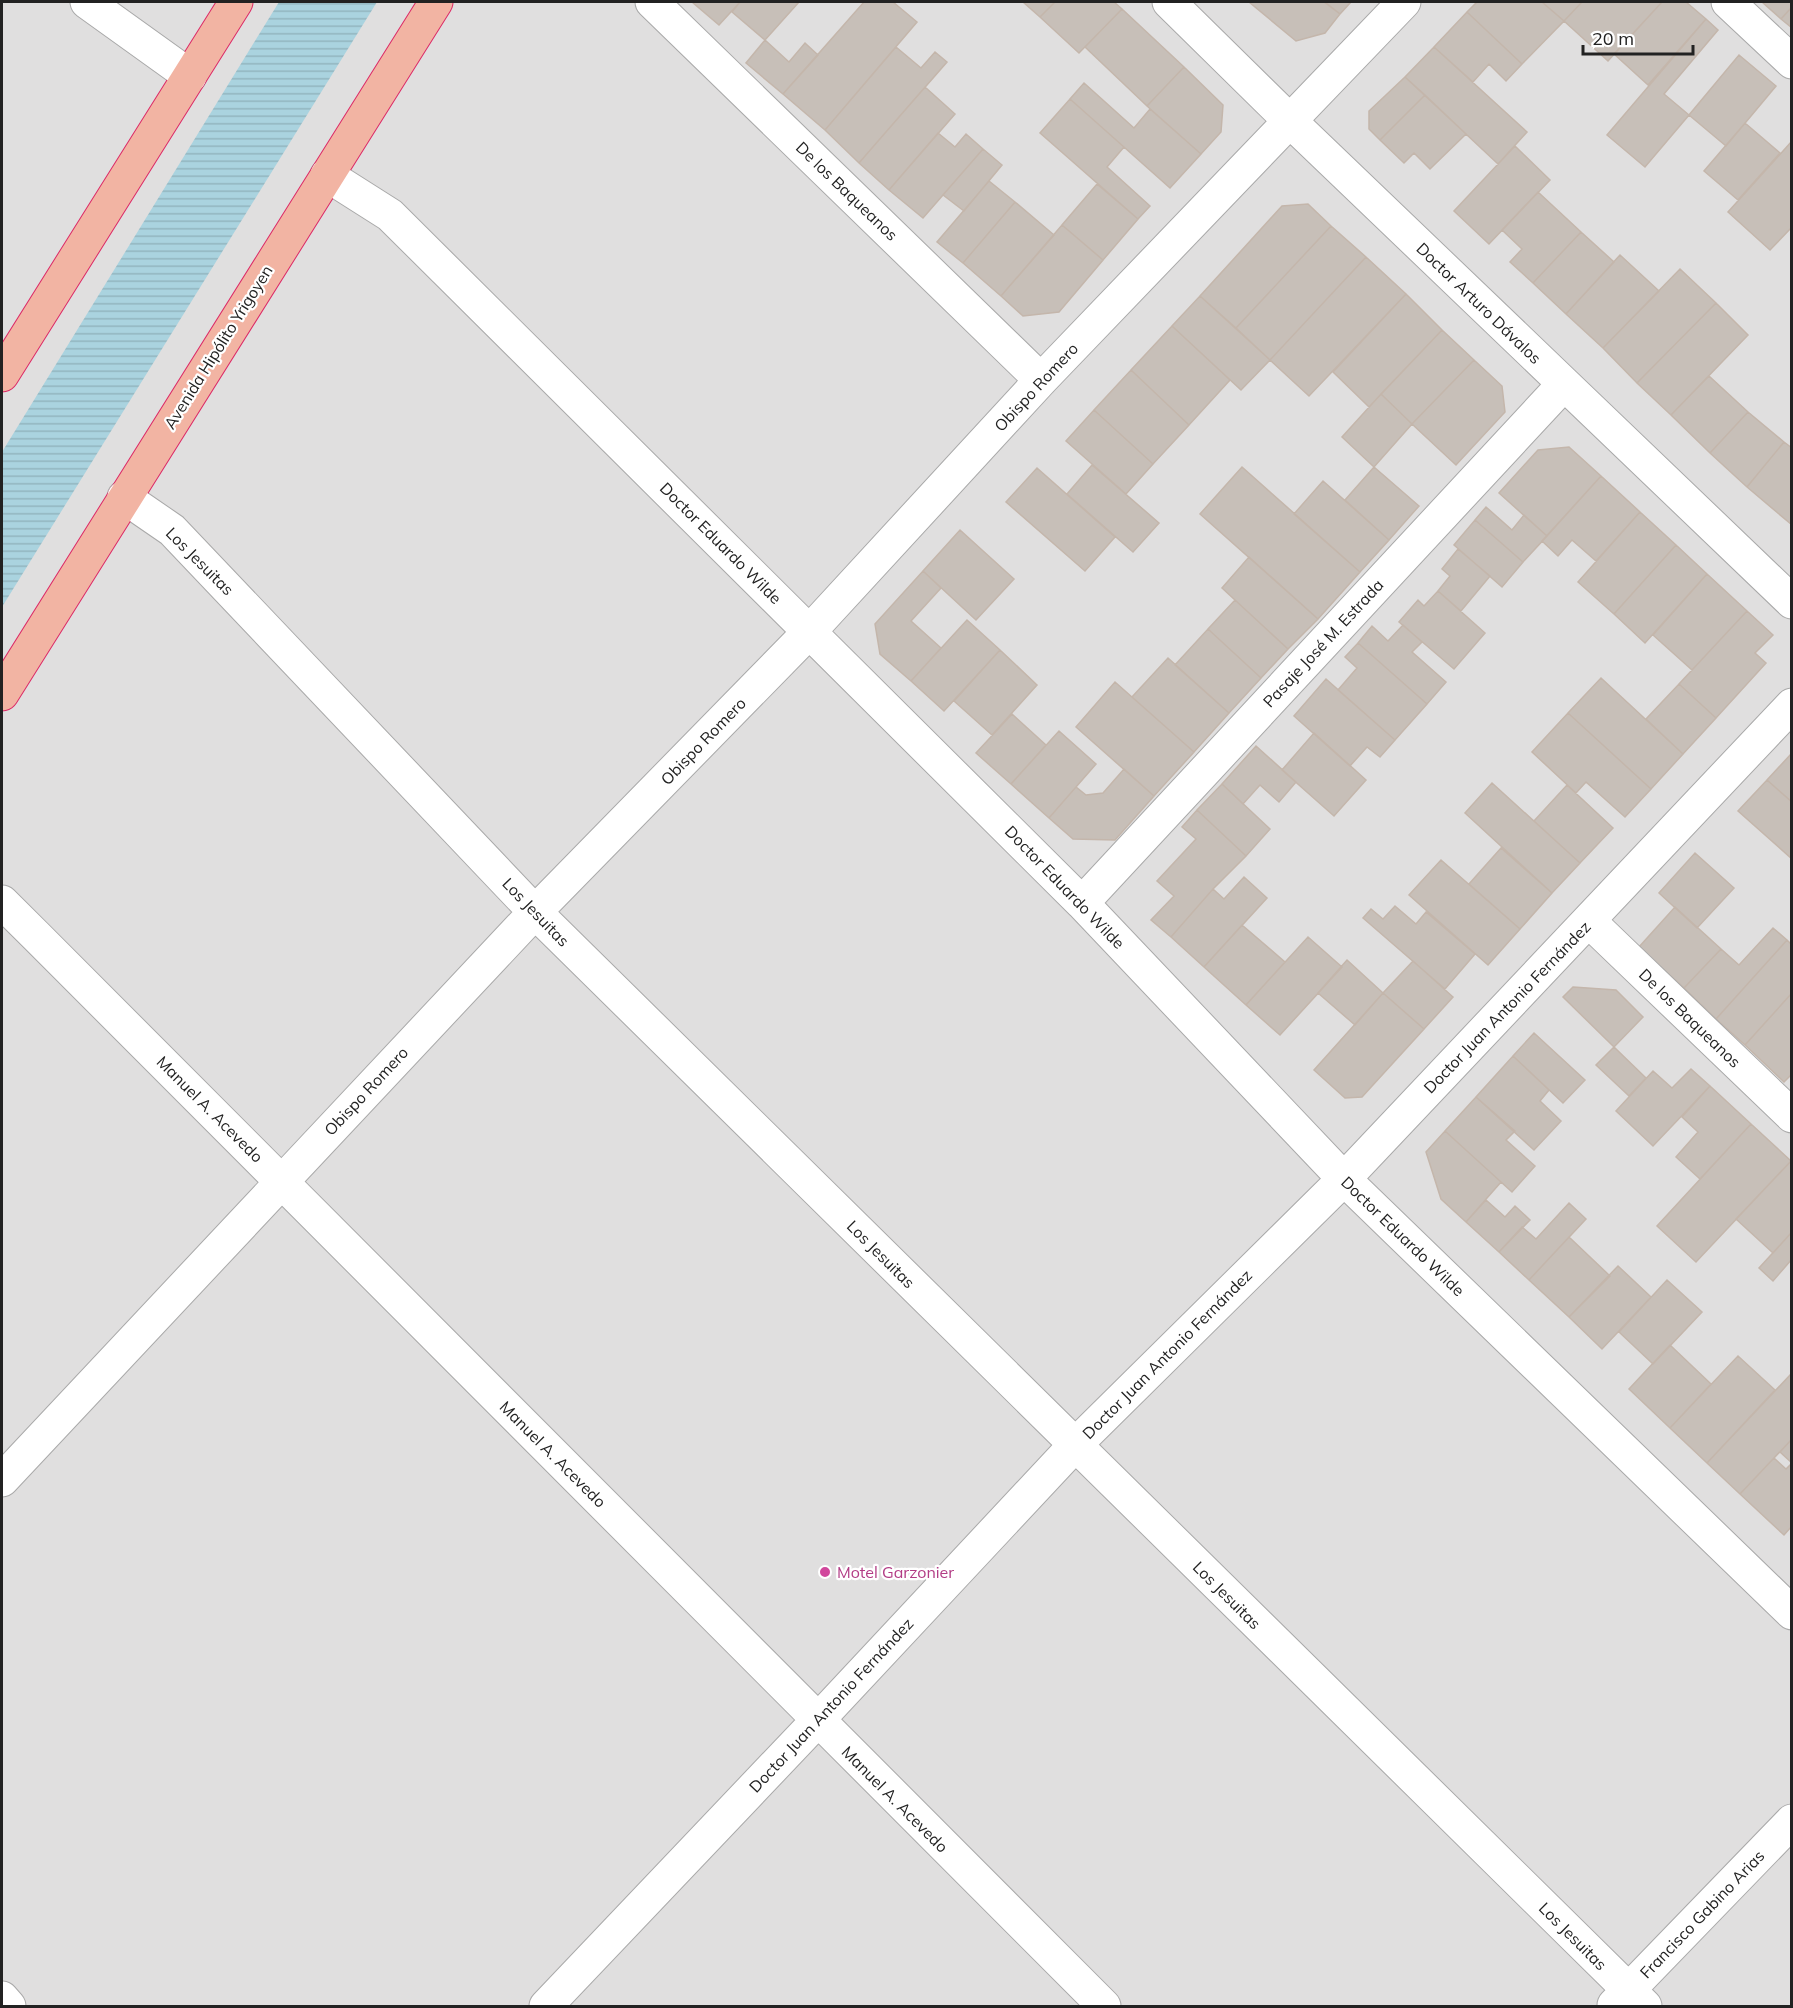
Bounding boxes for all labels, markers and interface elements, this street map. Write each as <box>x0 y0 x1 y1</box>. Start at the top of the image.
scale bar <box>1583 18 1692 56</box>
text: 20 m <box>1592 27 1634 50</box>
street label: De los Baqueanos <box>792 137 902 245</box>
street label: Doctor Arturo Dávalos <box>1412 238 1546 368</box>
street label: Avenida Hipólito Yrigoyen <box>159 261 277 433</box>
street label: Obispo Romero <box>990 338 1082 436</box>
street label: Doctor Eduardo Wilde <box>656 478 786 608</box>
street label: Los Jesuitas <box>162 523 238 599</box>
street label: Pasaje José M. Estrada <box>1258 575 1388 711</box>
street label: Obispo Romero <box>656 693 750 789</box>
street label: Doctor Eduardo Wilde <box>1001 821 1129 953</box>
street label: Los Jesuitas <box>498 873 574 951</box>
street label: Doctor Juan Antonio Fernández <box>1419 917 1595 1097</box>
street label: De los Baqueanos <box>1635 964 1745 1072</box>
street label: Obispo Romero <box>320 1042 412 1140</box>
street label: Manuel A. Acevedo <box>153 1052 267 1166</box>
street label: Doctor Eduardo Wilde <box>1337 1172 1469 1300</box>
street label: Los Jesuitas <box>843 1216 919 1292</box>
street label: Doctor Juan Antonio Fernández <box>1078 1265 1256 1443</box>
street label: Manuel A. Acevedo <box>496 1397 610 1511</box>
street label: Los Jesuitas <box>1189 1557 1265 1633</box>
place label: Motel Garzonier <box>837 1562 954 1582</box>
marker: Motel Garzonier <box>818 1565 832 1579</box>
street label: Doctor Juan Antonio Fernández <box>745 1613 917 1797</box>
street label: Manuel A. Acevedo <box>838 1742 952 1856</box>
street label: Francisco Gabino Arias <box>1636 1846 1768 1982</box>
street label: Los Jesuitas <box>1535 1898 1611 1974</box>

